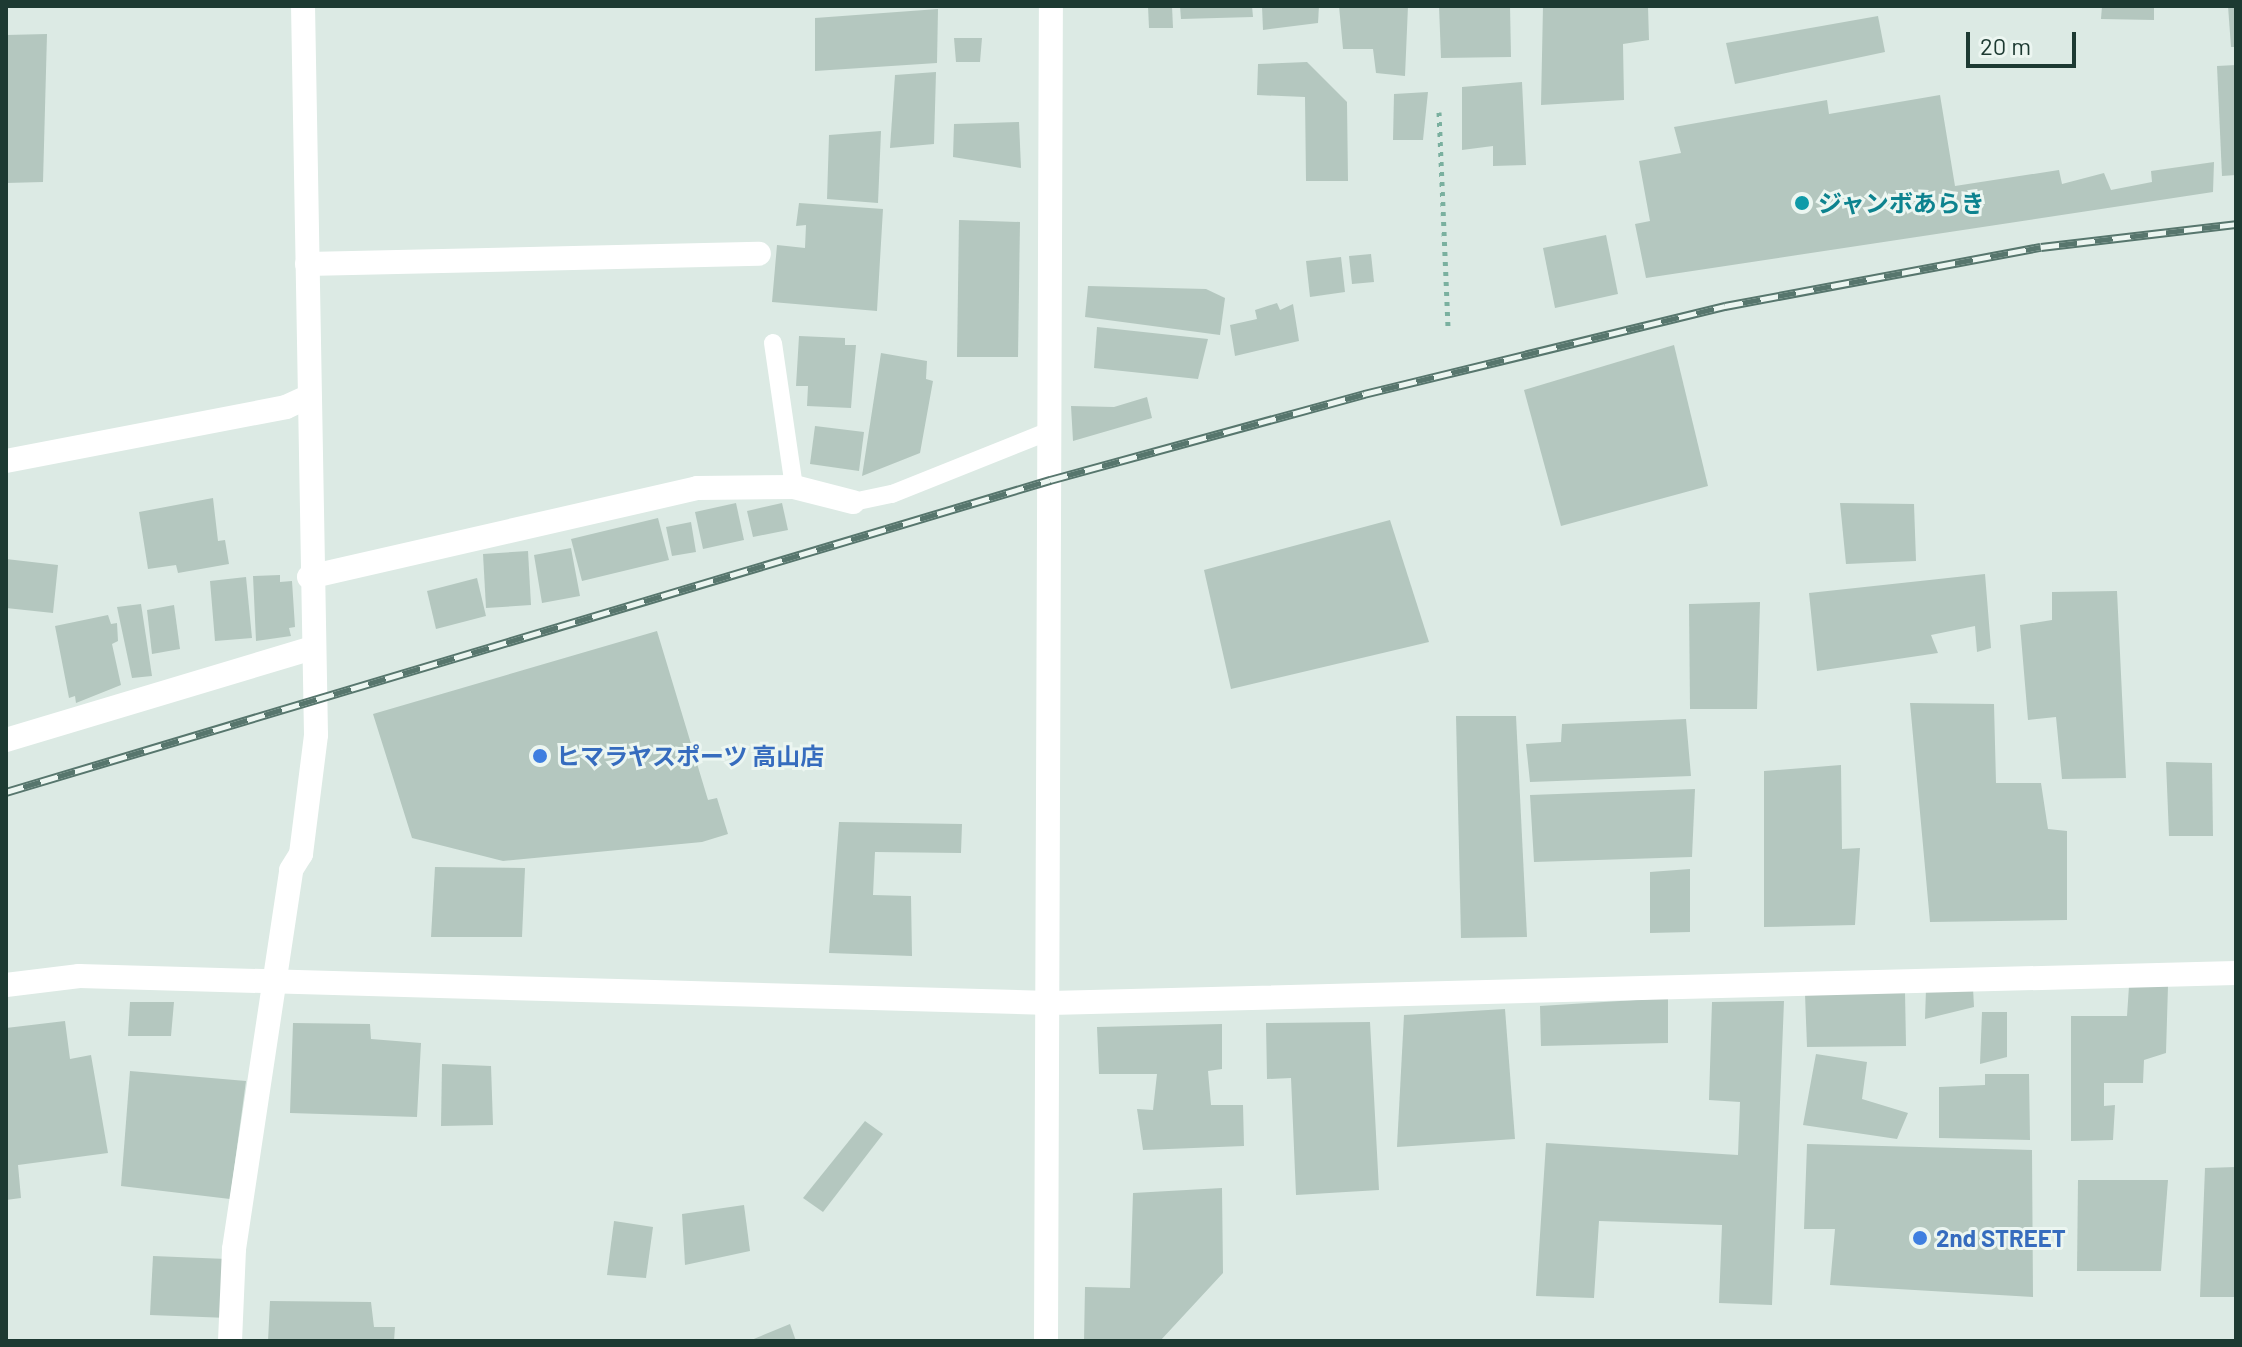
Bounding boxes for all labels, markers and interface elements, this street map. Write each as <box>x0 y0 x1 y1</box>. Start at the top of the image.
scale bar <box>1970 16 2080 66</box>
text: 20 m <box>1980 31 2031 60</box>
place label: ジャンボあらき <box>1818 189 1986 217</box>
marker: ジャンボあらき <box>1793 194 1811 212</box>
place label: ヒマラヤスポーツ 高山店 <box>556 742 825 770</box>
marker: ヒマラヤスポーツ 高山店 <box>531 747 549 765</box>
place label: 2nd STREET <box>1936 1224 2066 1252</box>
marker: 2nd STREET <box>1911 1229 1929 1247</box>

